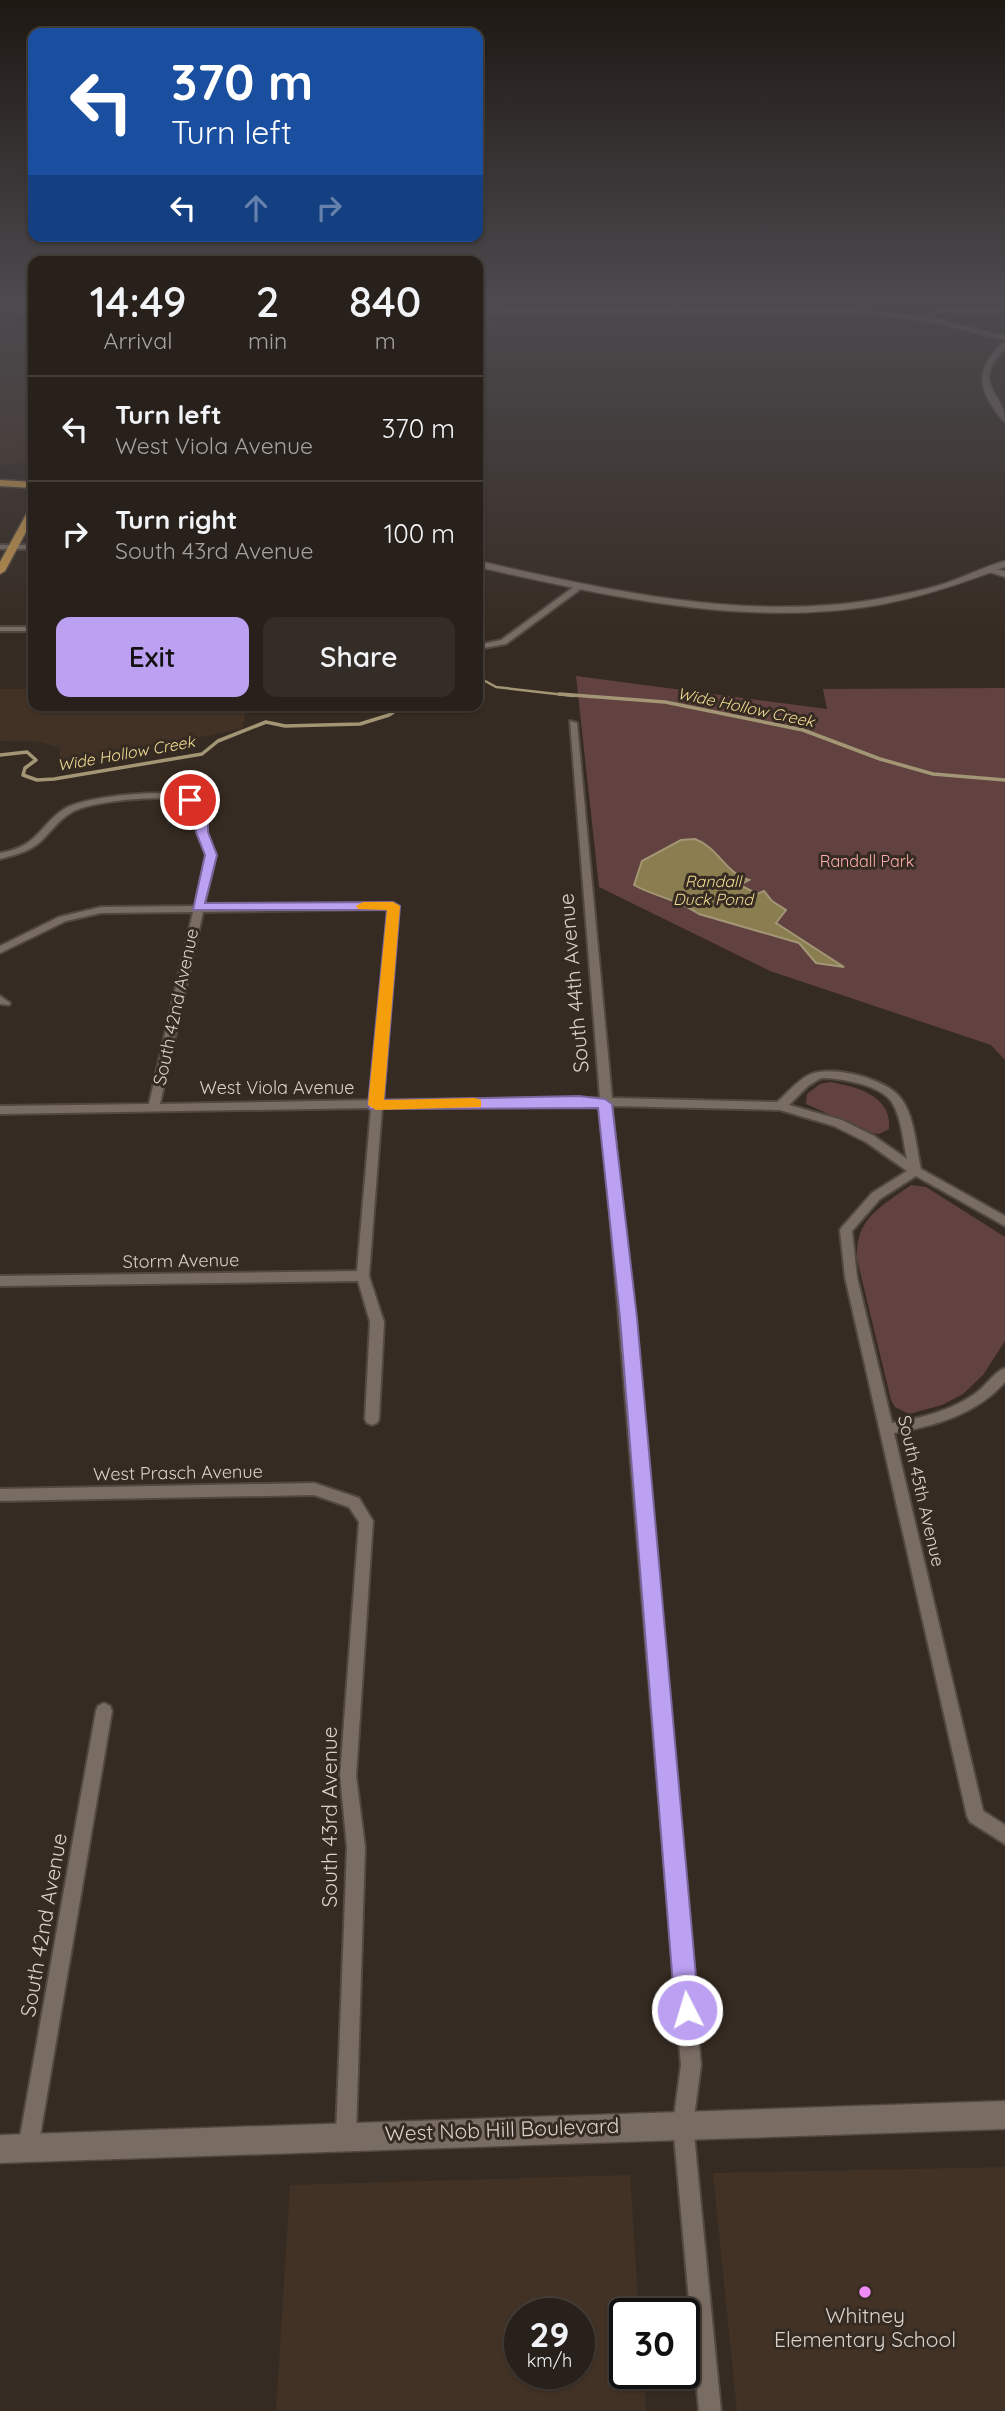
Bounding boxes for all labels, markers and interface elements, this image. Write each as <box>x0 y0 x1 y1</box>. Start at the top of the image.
text: 370 m <box>171 51 313 112</box>
icon: left <box>56 56 147 147</box>
text: Turn left <box>171 112 292 152</box>
icon: left <box>164 189 202 227</box>
icon: ahead <box>237 189 275 227</box>
icon: right <box>310 189 348 227</box>
text: 14:49 <box>90 275 186 328</box>
text: 2 <box>256 275 280 328</box>
text: 840 <box>349 275 421 328</box>
text: Arrival <box>104 326 172 355</box>
text: min <box>248 326 287 355</box>
text: m <box>375 326 396 355</box>
text: Turn left <box>115 398 222 431</box>
icon: left <box>56 410 94 448</box>
text: 370 m <box>382 412 455 445</box>
text: West Viola Avenue <box>115 431 313 460</box>
text: Turn right <box>115 503 237 536</box>
icon: right <box>56 515 94 553</box>
text: 100 m <box>384 517 455 550</box>
text: South 43rd Avenue <box>115 536 313 565</box>
button: Exit <box>56 617 249 697</box>
button: Share <box>263 617 455 697</box>
water label: Wide Hollow Creek <box>676 683 818 732</box>
water label: Wide Hollow Creek <box>56 731 198 775</box>
pin <box>160 770 220 830</box>
icon: arrive <box>171 781 209 819</box>
park label: Randall Park <box>820 851 914 871</box>
water label: Randall Duck Pond <box>673 871 755 909</box>
street label: South 44th Avenue <box>552 892 594 1074</box>
street label: South 42nd Avenue <box>148 926 203 1087</box>
street label: West Viola Avenue <box>200 1076 354 1099</box>
street label: Storm Avenue <box>122 1248 240 1273</box>
street label: South 45th Avenue <box>893 1413 950 1569</box>
street label: West Prasch Avenue <box>93 1460 263 1485</box>
street label: South 43rd Avenue <box>316 1726 342 1908</box>
street label: South 42nd Avenue <box>14 1831 72 2019</box>
position arrow <box>650 1973 724 2047</box>
street label: West Nob Hill Boulevard <box>384 2112 620 2146</box>
marker: Whitney Elementary School <box>857 2284 873 2300</box>
speed limit sign: 30 <box>609 2298 700 2389</box>
place label: Whitney Elementary School <box>774 2302 956 2352</box>
text: 29 <box>530 2312 569 2356</box>
text: km/h <box>527 2349 572 2372</box>

